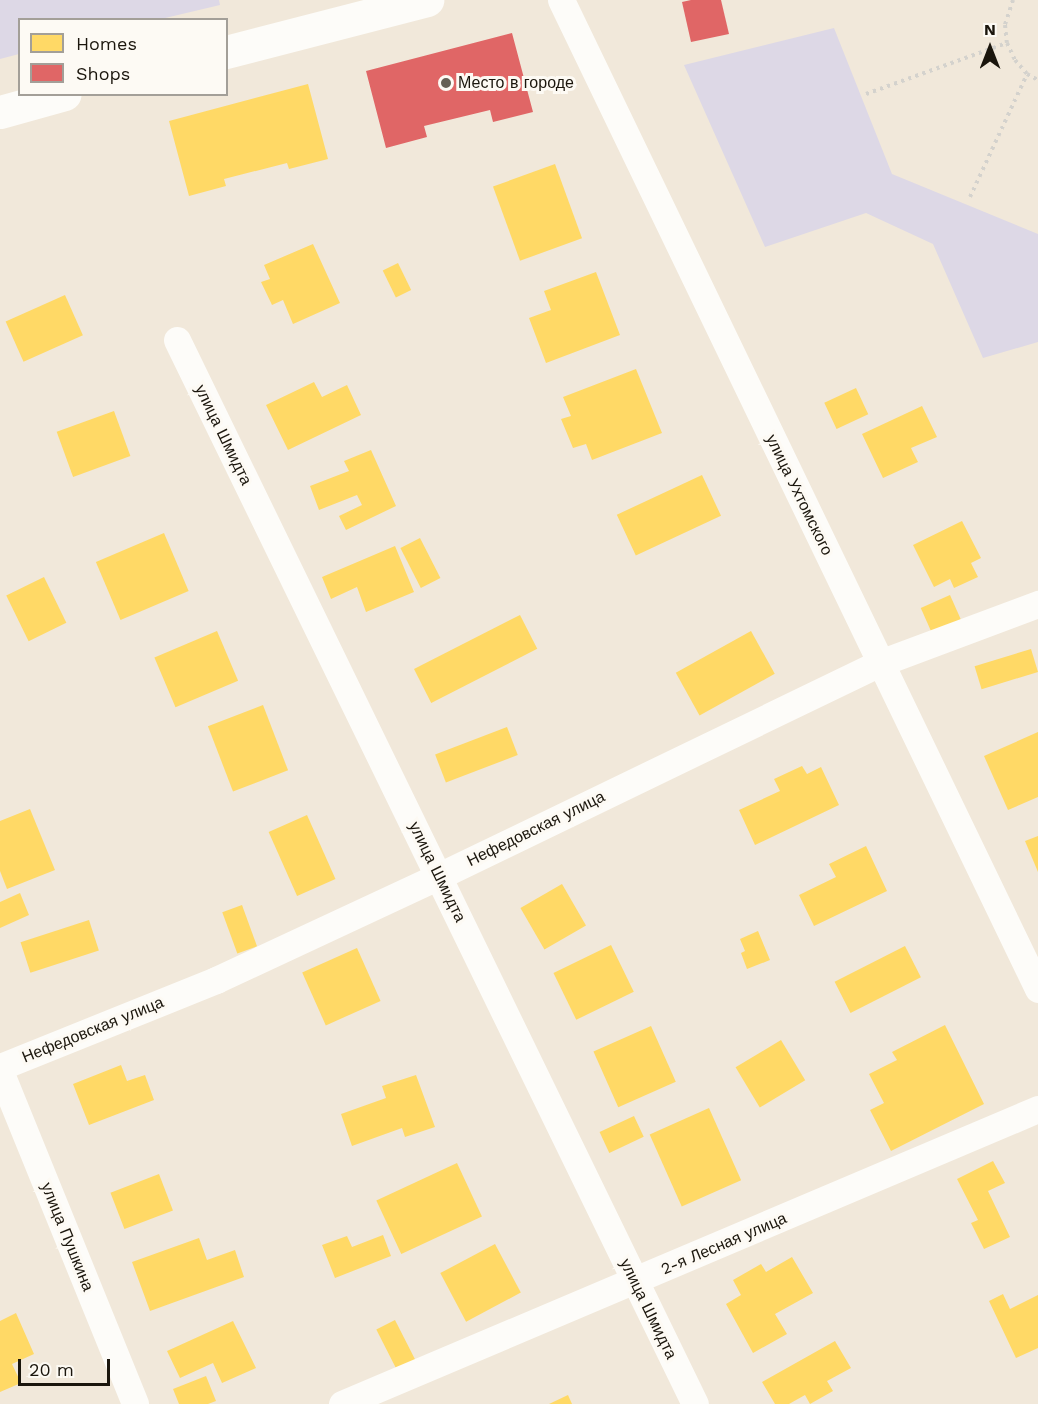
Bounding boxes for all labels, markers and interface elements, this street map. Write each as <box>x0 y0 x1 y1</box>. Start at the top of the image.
legend <box>18 18 228 96</box>
north arrow <box>960 18 1020 78</box>
text: N <box>984 20 996 39</box>
text: Homes <box>76 33 137 54</box>
text: Shops <box>76 63 130 84</box>
place label: Место в городе <box>458 73 574 93</box>
marker: Место в городе <box>439 76 453 90</box>
street label: улица Шмидта <box>190 382 256 488</box>
street label: улица Ухтомского <box>761 431 837 559</box>
street label: Нефедовская улица <box>464 787 608 871</box>
street label: улица Шмидта <box>404 819 470 925</box>
street label: Нефедовская улица <box>19 993 167 1067</box>
street label: улица Пушкина <box>36 1180 98 1294</box>
street label: 2-я Лесная улица <box>658 1209 790 1279</box>
street label: улица Шмидта <box>615 1256 681 1362</box>
scale bar <box>21 1347 112 1385</box>
text: 20 m <box>29 1359 74 1380</box>

